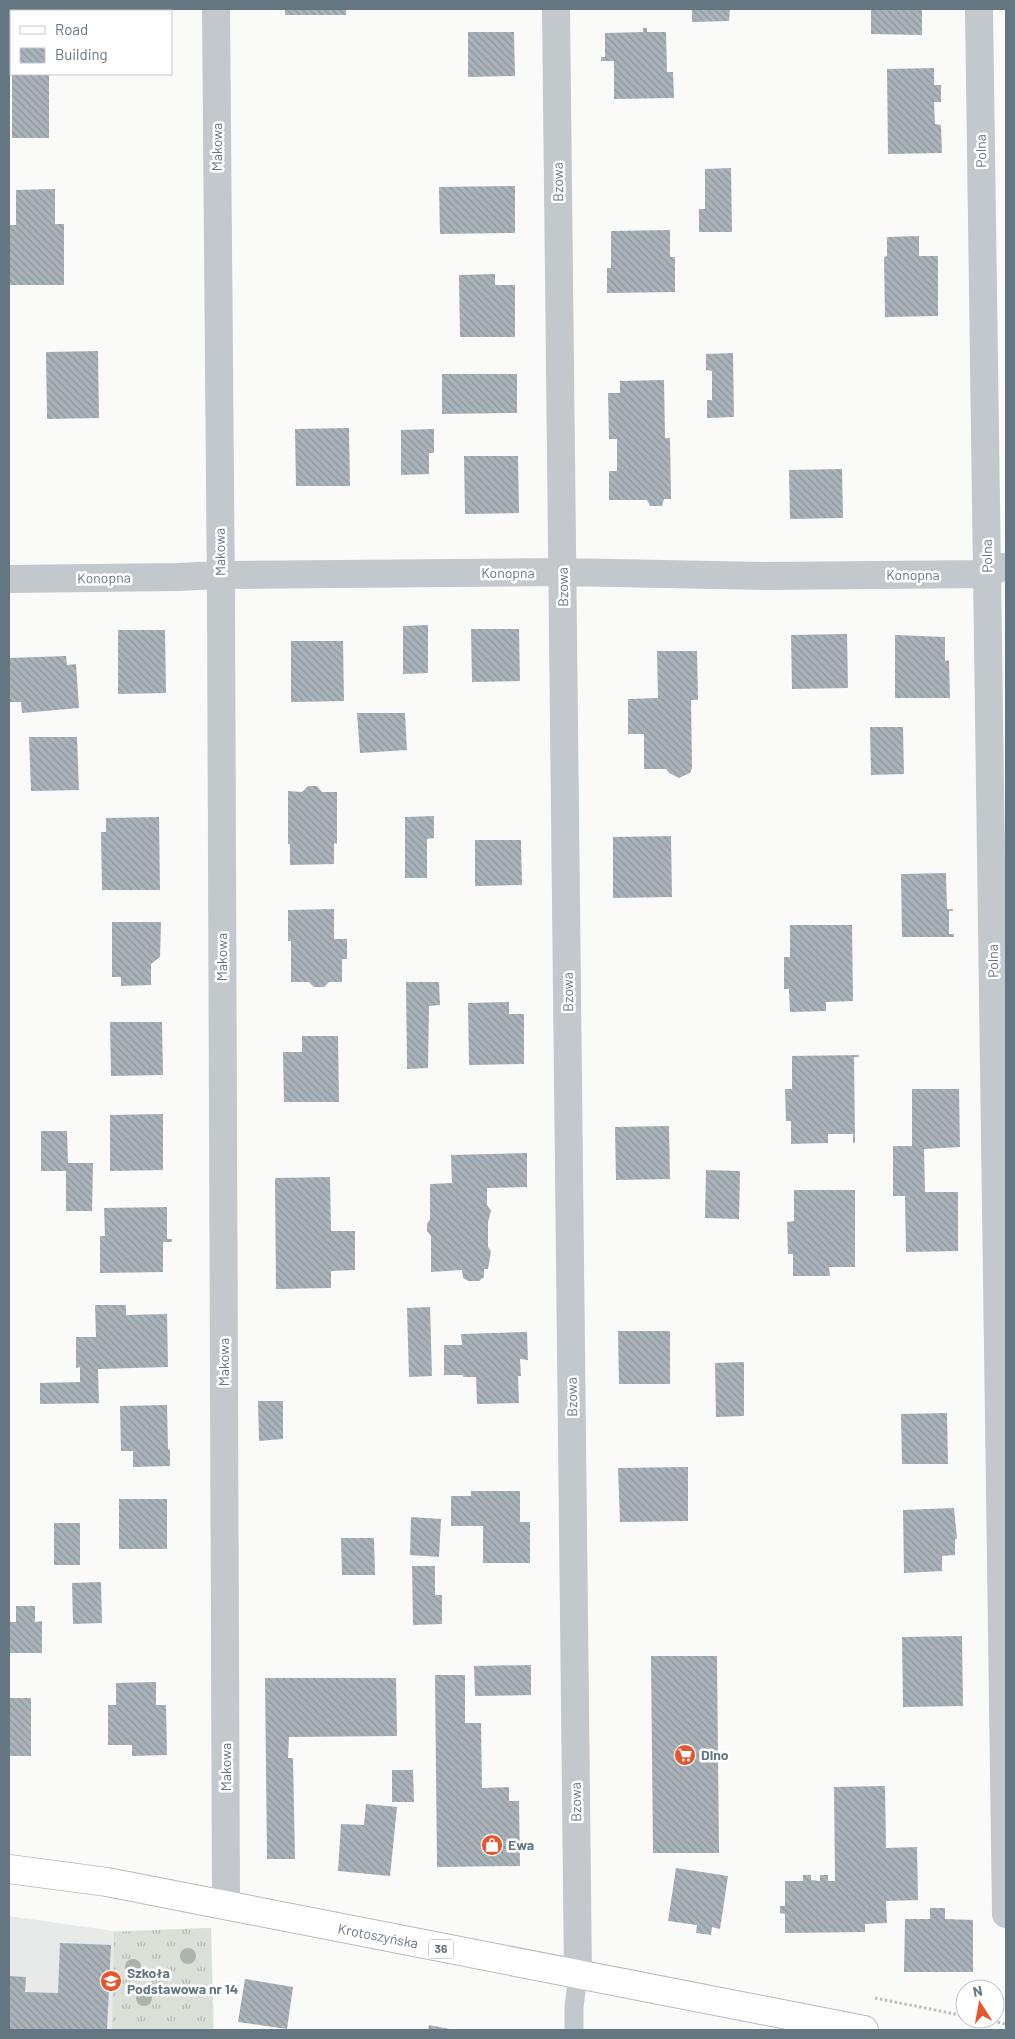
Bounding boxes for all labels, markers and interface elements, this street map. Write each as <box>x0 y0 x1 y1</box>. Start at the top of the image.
legend <box>10 10 172 75</box>
text: Road <box>55 20 88 38</box>
text: Building <box>55 45 108 63</box>
street label: Makowa <box>208 123 225 171</box>
street label: Polna <box>972 134 989 168</box>
street label: Bzowa <box>549 162 566 202</box>
street label: Makowa <box>211 528 228 576</box>
street label: Polna <box>978 539 995 573</box>
street label: Konopna <box>481 564 535 581</box>
street label: Konopna <box>886 566 940 583</box>
street label: Bzowa <box>554 567 571 607</box>
street label: Konopna <box>77 569 131 586</box>
street label: Makowa <box>213 933 230 981</box>
street label: Polna <box>984 944 1001 978</box>
street label: Bzowa <box>559 972 576 1012</box>
street label: Makowa <box>215 1338 232 1386</box>
street label: Bzowa <box>563 1377 580 1417</box>
street label: Makowa <box>217 1743 234 1791</box>
supermarket icon: Dino <box>673 1743 697 1767</box>
place label: Dino <box>701 1746 729 1763</box>
street label: Bzowa <box>567 1782 584 1822</box>
shop icon: Ewa <box>480 1833 504 1857</box>
place label: Ewa <box>508 1836 534 1853</box>
street label: Krotoszyńska <box>337 1919 420 1952</box>
road number: 36 <box>428 1940 454 1958</box>
place label: Szkoła Podstawowa nr 14 <box>127 1964 238 1997</box>
school or university icon: Szkoła Podstawowa nr 14 <box>99 1969 123 1993</box>
north arrow <box>955 1979 1005 2029</box>
text: N <box>971 1982 984 2000</box>

